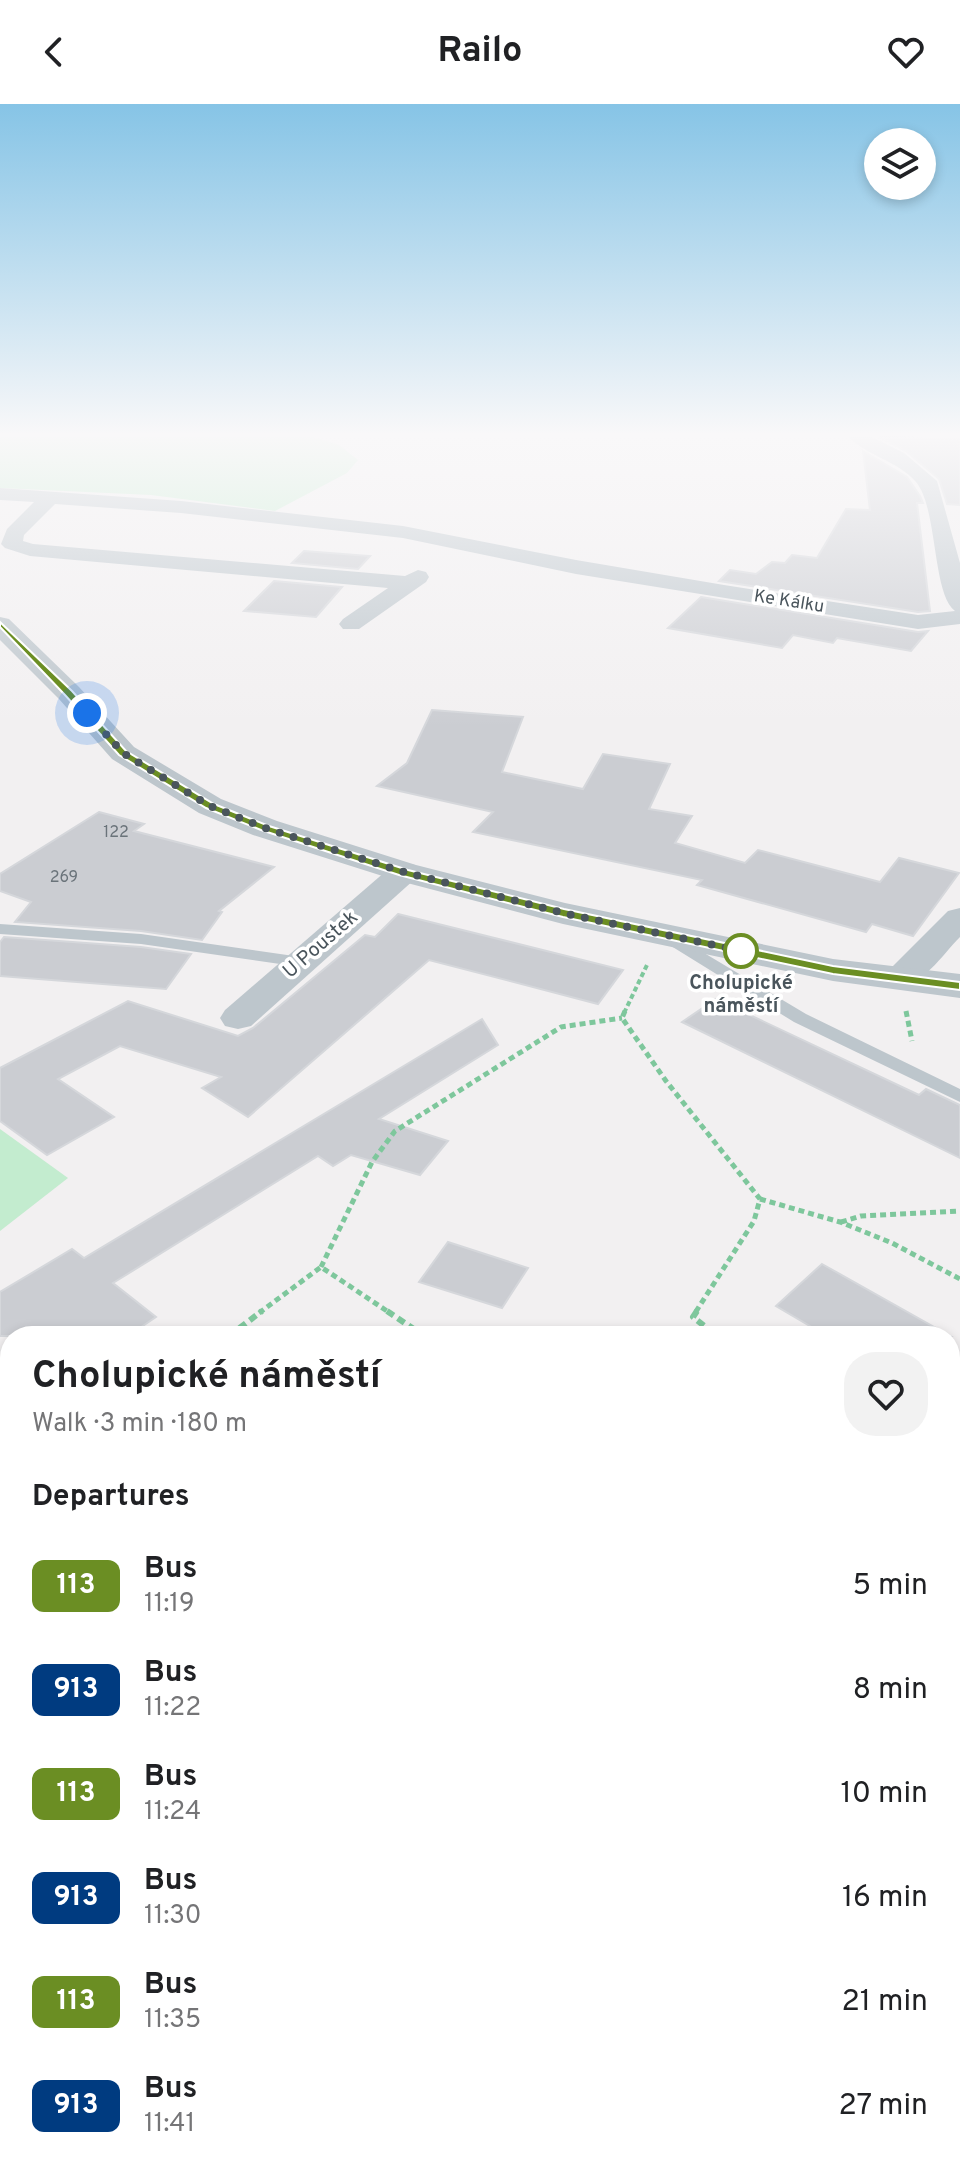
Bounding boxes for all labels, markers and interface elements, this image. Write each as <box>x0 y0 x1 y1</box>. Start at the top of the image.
text: Railo <box>437 29 523 75</box>
icon: back <box>32 30 76 74</box>
icon: heart <box>884 30 928 74</box>
map controls <box>864 128 936 200</box>
button: layers <box>864 128 936 200</box>
street label: Ke Kálku <box>752 585 826 619</box>
your location <box>67 693 107 733</box>
house number: 122 <box>103 823 129 843</box>
house number: 269 <box>50 868 78 888</box>
street label: U Poustek <box>278 905 364 985</box>
marker: Cholupické náměstí <box>724 934 758 968</box>
place label: Cholupické náměstí <box>689 971 793 1020</box>
button: heart <box>844 1352 928 1436</box>
text: Cholupické náměstí <box>32 1353 381 1402</box>
text: Walk · 3 min · 180 m <box>32 1408 247 1441</box>
text: Departures <box>32 1479 190 1516</box>
text: Bus <box>144 1551 197 1588</box>
text: 113 <box>56 1568 96 1604</box>
text: 5 min <box>852 1568 928 1605</box>
text: 11:19 <box>144 1588 194 1621</box>
text: Bus <box>144 1655 197 1692</box>
text: 913 <box>53 1672 99 1708</box>
text: 8 min <box>853 1672 928 1709</box>
text: 11:22 <box>144 1692 201 1725</box>
text: Bus <box>144 1759 197 1796</box>
text: 113 <box>56 1776 96 1812</box>
text: 10 min <box>841 1776 928 1813</box>
text: 11:24 <box>144 1796 201 1829</box>
text: Bus <box>144 1863 197 1900</box>
text: 913 <box>53 1880 99 1916</box>
text: 16 min <box>842 1880 928 1917</box>
text: 11:30 <box>144 1900 201 1933</box>
text: Bus <box>144 1967 197 2004</box>
text: 113 <box>56 1984 96 2020</box>
text: 21 min <box>841 1984 928 2021</box>
text: 11:35 <box>144 2004 201 2037</box>
text: Bus <box>144 2071 197 2108</box>
text: 913 <box>53 2088 99 2124</box>
text: 27 min <box>839 2088 928 2125</box>
text: 11:41 <box>144 2108 195 2141</box>

